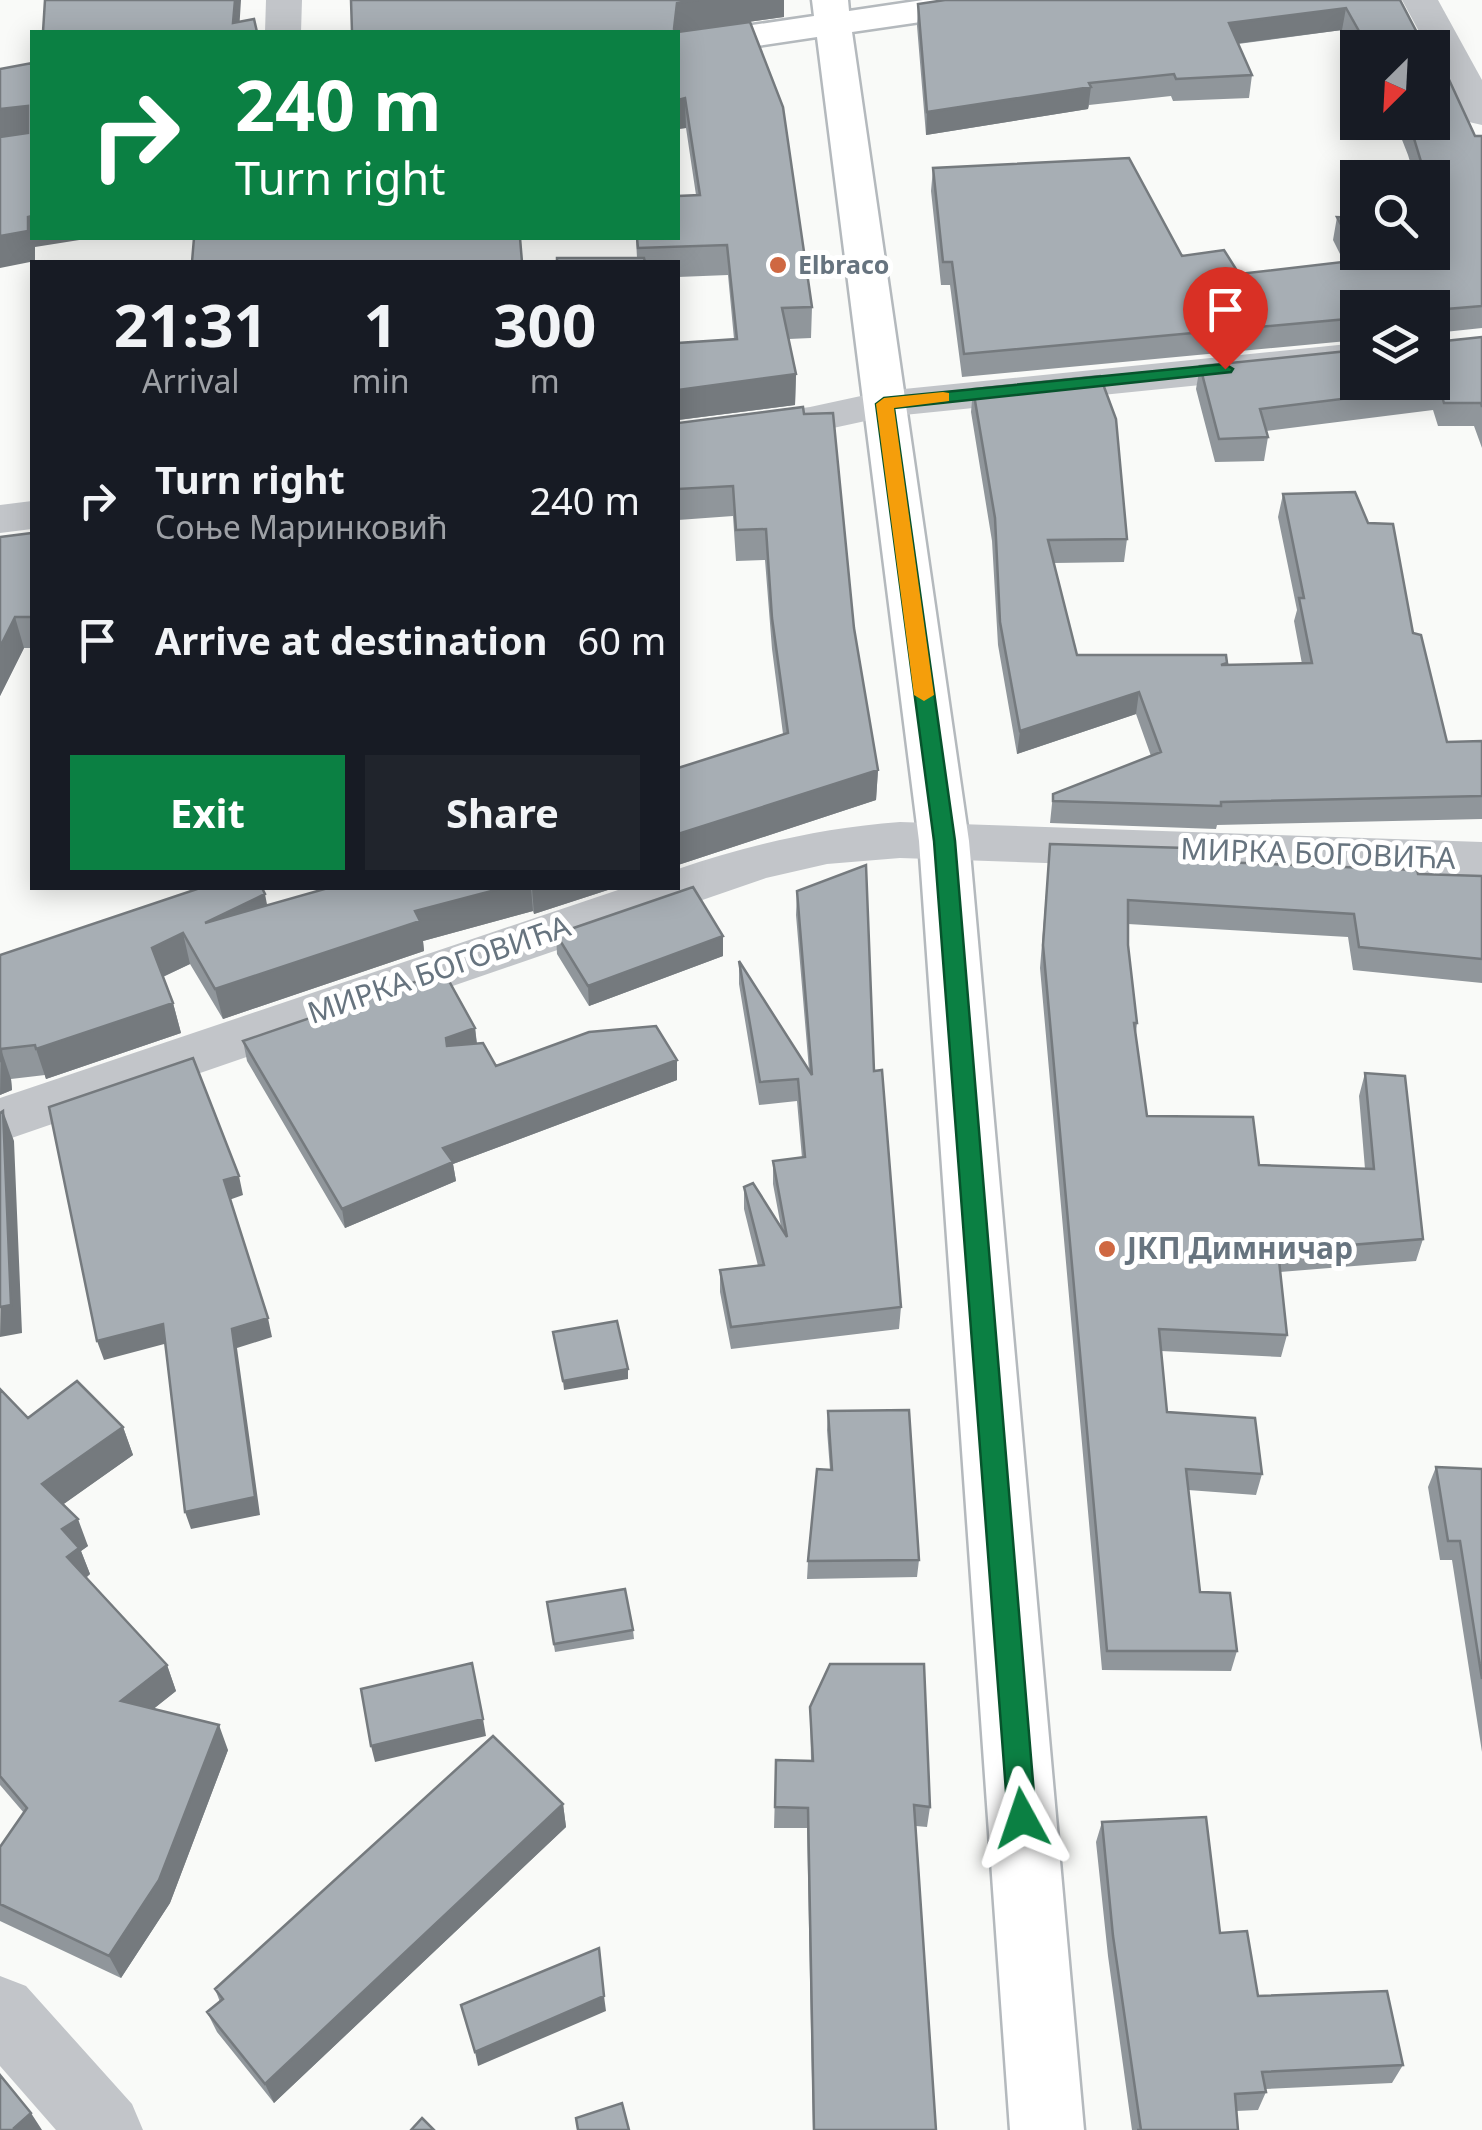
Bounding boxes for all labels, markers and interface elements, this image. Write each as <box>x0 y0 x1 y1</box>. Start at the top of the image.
north arrow <box>1340 30 1450 140</box>
map controls <box>1340 30 1450 400</box>
text: 240 m <box>235 56 442 152</box>
icon: right <box>70 70 200 200</box>
text: Turn right <box>235 147 446 208</box>
button: search <box>1340 160 1450 270</box>
place label: Elbraco <box>798 247 889 281</box>
marker: Elbraco <box>767 254 789 276</box>
pin <box>1183 267 1268 370</box>
icon: arrive <box>1198 282 1253 337</box>
text: 21:31 <box>114 283 268 365</box>
text: 1 <box>363 283 398 365</box>
text: 300 <box>493 283 596 365</box>
button: layers <box>1340 290 1450 400</box>
text: Arrival <box>142 359 240 402</box>
text: min <box>352 359 410 402</box>
text: m <box>530 359 560 402</box>
text: Turn right <box>155 453 345 505</box>
icon: right <box>70 473 125 528</box>
text: 240 m <box>529 474 640 526</box>
text: Соње Маринковић <box>155 505 448 548</box>
icon: arrive <box>70 613 125 668</box>
text: Arrive at destination <box>155 614 547 666</box>
text: 60 m <box>577 614 666 666</box>
button: Exit <box>70 755 345 870</box>
button: Share <box>365 755 640 870</box>
street label: МИРКА БОГОВИЋА <box>1180 827 1457 878</box>
street label: МИРКА БОГОВИЋА <box>302 904 576 1033</box>
place label: ЈКП Димничар <box>1124 1227 1353 1268</box>
marker: ЈКП Димничар <box>1096 1238 1118 1260</box>
position arrow <box>970 1766 1074 1870</box>

